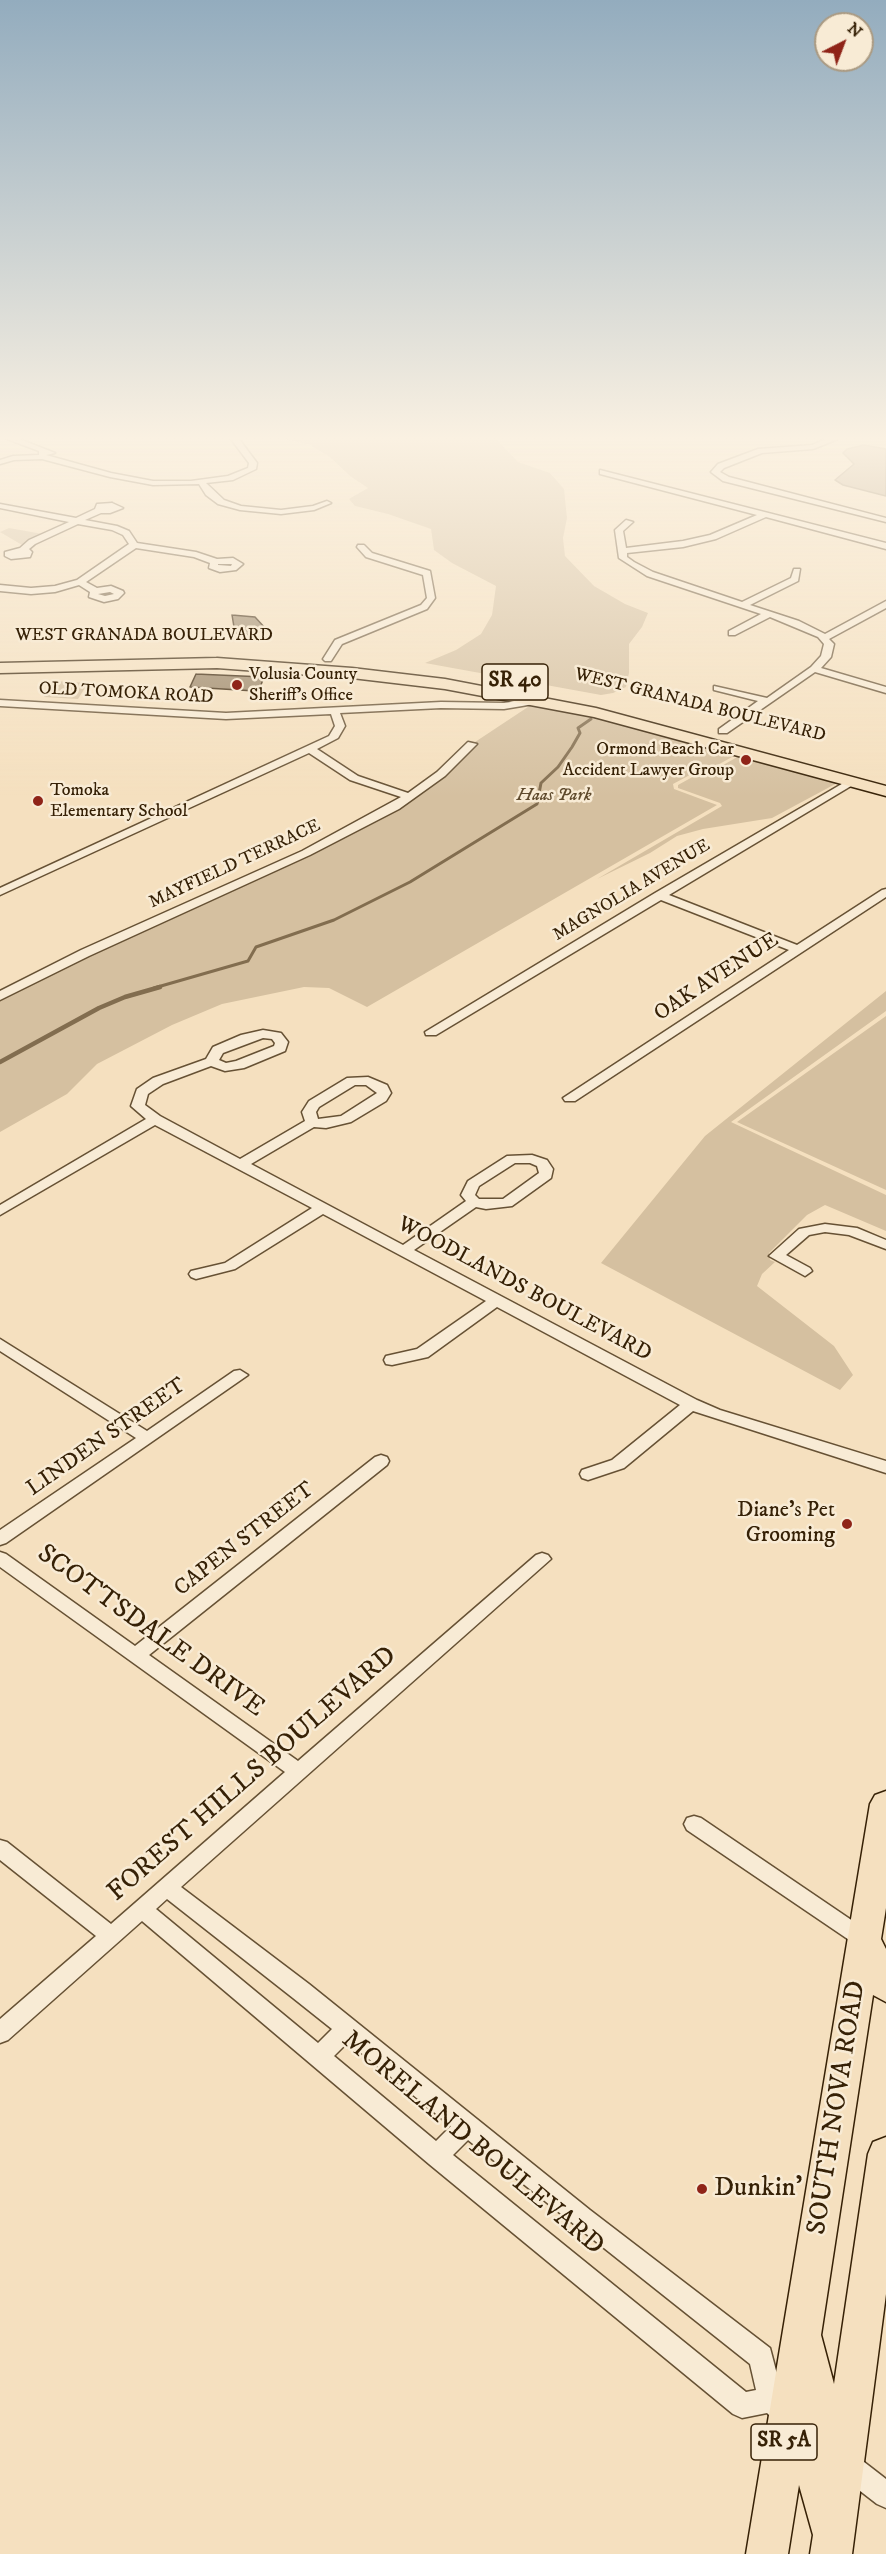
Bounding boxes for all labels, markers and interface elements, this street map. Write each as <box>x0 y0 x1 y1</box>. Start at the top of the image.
north arrow <box>814 12 874 72</box>
text: N <box>843 18 866 42</box>
street label: WEST GRANADA BOULEVARD <box>15 625 273 647</box>
place label: Volusia County Sheriff's Office <box>249 664 357 706</box>
road number: SR 40 <box>482 664 548 700</box>
street label: WEST GRANADA BOULEVARD <box>572 664 828 748</box>
marker: Volusia County Sheriff's Office <box>230 678 244 692</box>
street label: OLD TOMOKA ROAD <box>38 679 214 709</box>
place label: Ormond Beach Car Accident Lawyer Group <box>563 739 734 782</box>
marker: Ormond Beach Car Accident Lawyer Group <box>739 753 753 767</box>
place label: Tomoka Elementary School <box>50 780 188 822</box>
park label: Haas Park <box>517 785 591 807</box>
marker: Tomoka Elementary School <box>31 794 45 808</box>
street label: MAYFIELD TERRACE <box>146 816 324 914</box>
street label: MAGNOLIA AVENUE <box>549 835 715 947</box>
street label: OAK AVENUE <box>650 928 784 1028</box>
street label: WOODLANDS BOULEVARD <box>393 1212 655 1368</box>
street label: LINDEN STREET <box>22 1373 192 1503</box>
street label: CAPEN STREET <box>170 1477 320 1603</box>
place label: Diane's Pet Grooming <box>737 1498 835 1550</box>
marker: Diane's Pet Grooming <box>840 1517 854 1531</box>
street label: SCOTTSDALE DRIVE <box>30 1539 270 1725</box>
street label: FOREST HILLS BOULEVARD <box>102 1641 404 1909</box>
street label: SOUTH NOVA ROAD <box>802 1979 874 2237</box>
street label: MORELAND BOULEVARD <box>334 2025 610 2263</box>
place label: Dunkin' <box>714 2173 802 2205</box>
marker: Dunkin' <box>695 2182 709 2196</box>
road number: SR 5A <box>751 2424 817 2460</box>

